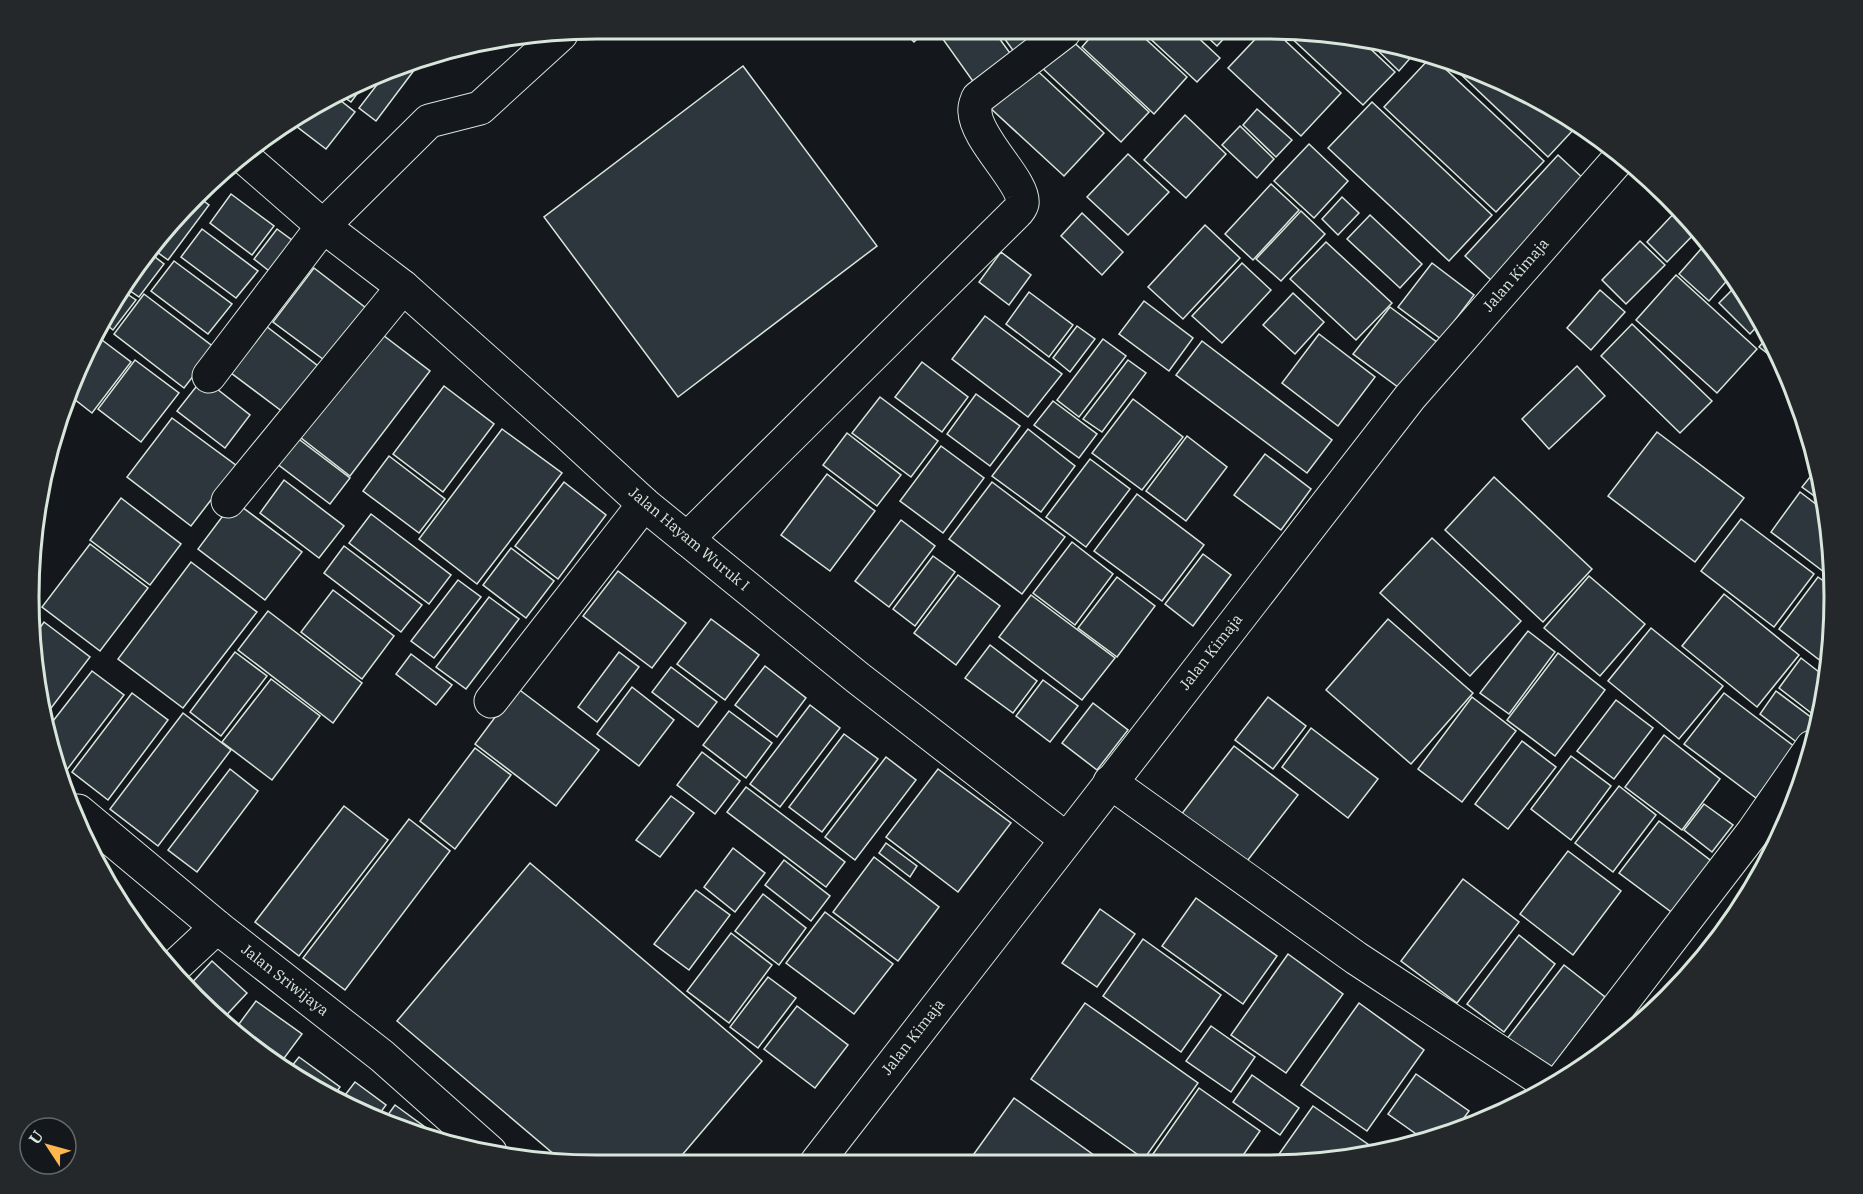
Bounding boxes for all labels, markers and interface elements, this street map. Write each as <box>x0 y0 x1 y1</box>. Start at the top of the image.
street label: Jalan Kimaja <box>1479 234 1553 315</box>
street label: Jalan Hayam Wuruk I <box>625 483 754 595</box>
street label: Jalan Kimaja <box>1175 610 1246 694</box>
street label: Jalan Sriwijaya <box>238 940 333 1020</box>
street label: Jalan Kimaja <box>877 995 948 1079</box>
north arrow <box>18 1116 78 1176</box>
text: U <box>24 1126 48 1148</box>

